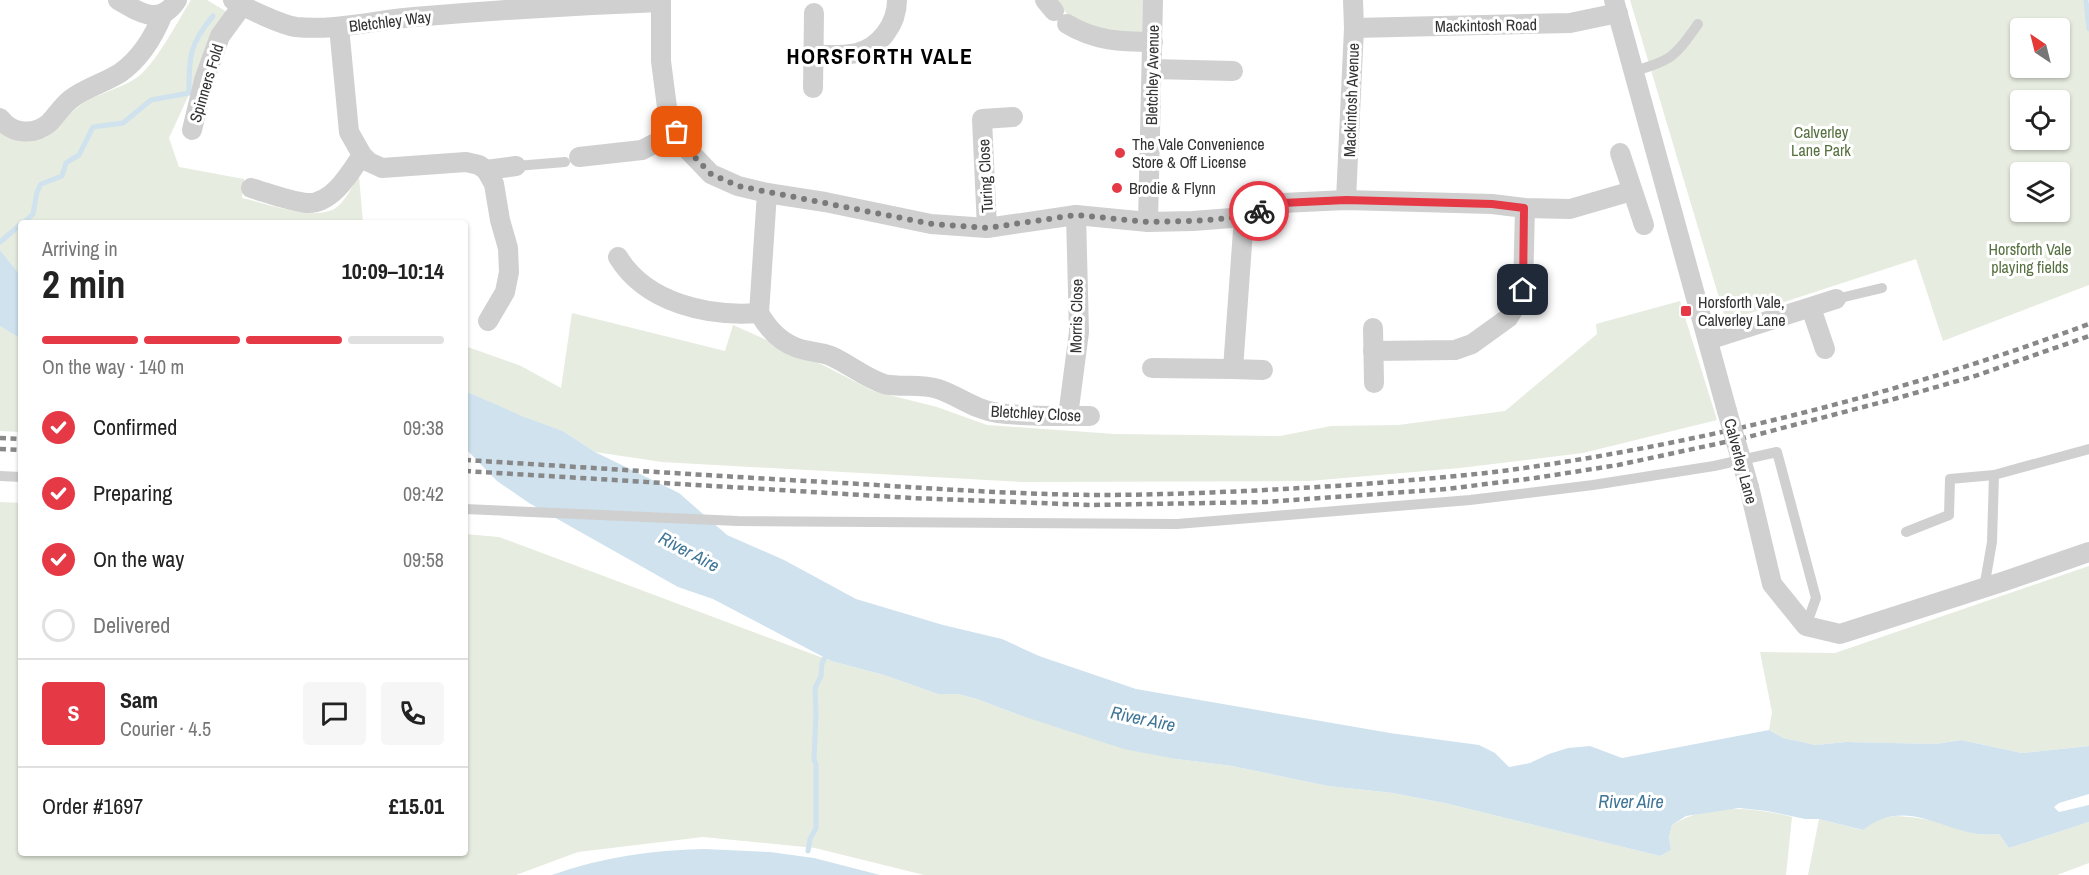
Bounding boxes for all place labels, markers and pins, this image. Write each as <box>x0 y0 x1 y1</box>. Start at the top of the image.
pin <box>651 106 702 157</box>
place label: The Vale Convenience Store & Off License <box>1132 133 1265 173</box>
marker: The Vale Convenience Store & Off License <box>1113 146 1127 160</box>
place label: Brodie & Flynn <box>1129 177 1216 199</box>
marker: Brodie & Flynn <box>1110 181 1124 195</box>
pin <box>1497 264 1548 315</box>
place label: Horsforth Vale, Calverley Lane <box>1698 291 1786 331</box>
marker: Horsforth Vale, Calverley Lane <box>1679 304 1693 318</box>

